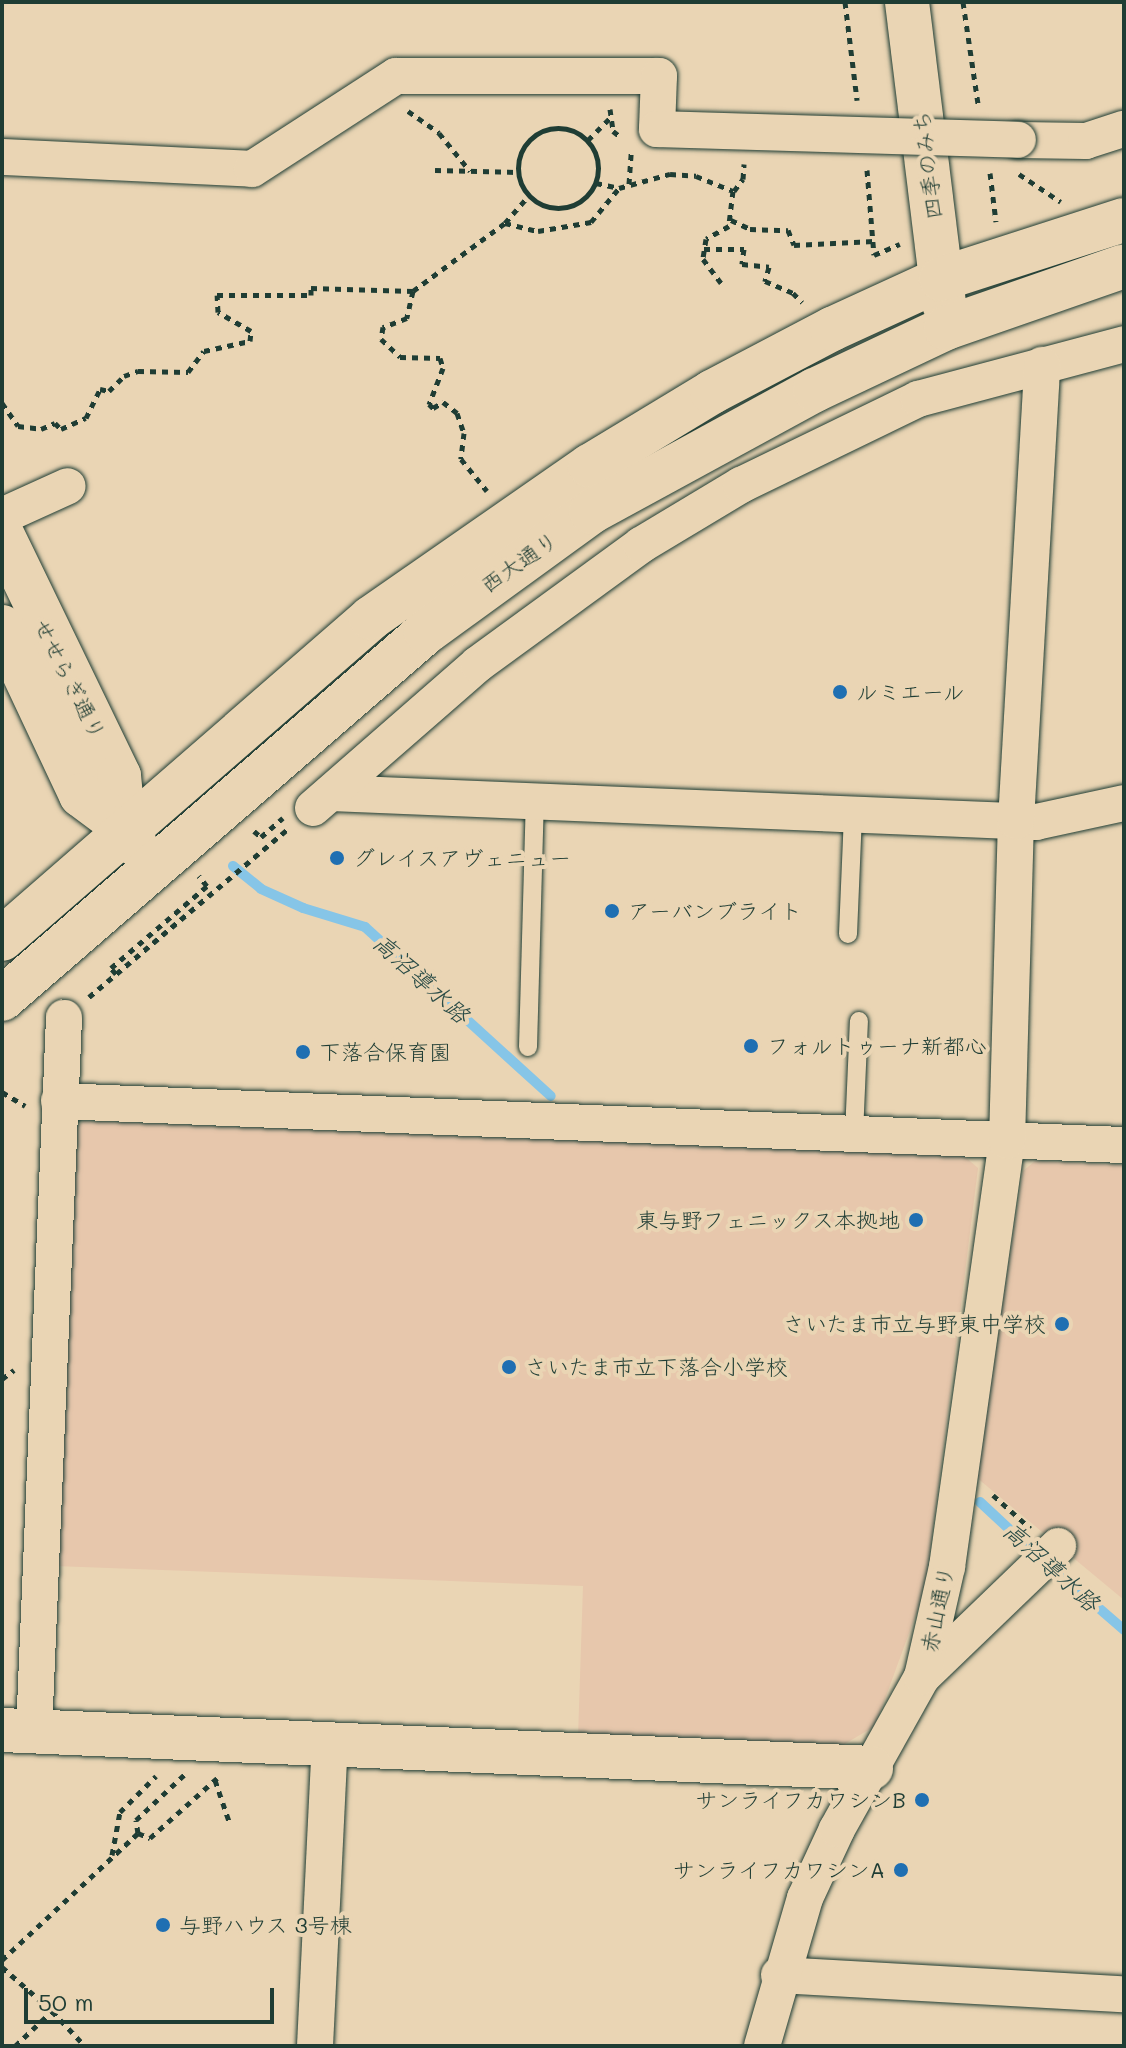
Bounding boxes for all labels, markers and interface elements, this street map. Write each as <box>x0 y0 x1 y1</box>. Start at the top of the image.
street label: 四季のみち <box>907 109 947 221</box>
street label: 西大通り <box>475 526 563 598</box>
street label: せせらぎ通り <box>28 614 112 744</box>
place label: ルミエール <box>856 679 966 705</box>
marker: ルミエール <box>831 683 849 701</box>
place label: グレイスアヴェニュー <box>353 845 573 871</box>
marker: グレイスアヴェニュー <box>328 849 346 867</box>
place label: アーバンブライト <box>628 898 803 924</box>
marker: アーバンブライト <box>603 902 621 920</box>
water label: 高沼導水路 <box>368 927 476 1029</box>
place label: フォルトゥーナ新都心 <box>767 1033 987 1059</box>
marker: フォルトゥーナ新都心 <box>742 1037 760 1055</box>
place label: 下落合保育園 <box>319 1039 451 1065</box>
marker: 下落合保育園 <box>294 1043 312 1061</box>
place label: 東与野フェニックス本拠地 <box>636 1207 900 1233</box>
marker: 東与野フェニックス本拠地 <box>907 1211 925 1229</box>
place label: さいたま市立与野東中学校 <box>782 1311 1046 1337</box>
marker: さいたま市立与野東中学校 <box>1053 1315 1071 1333</box>
place label: さいたま市立下落合小学校 <box>525 1354 789 1380</box>
marker: さいたま市立下落合小学校 <box>500 1358 518 1376</box>
water label: 高沼導水路 <box>998 1515 1106 1617</box>
street label: 赤山通り <box>915 1563 959 1655</box>
place label: サンライフカワシンB <box>694 1787 906 1813</box>
marker: サンライフカワシンB <box>913 1791 931 1809</box>
place label: サンライフカワシンA <box>672 1857 885 1883</box>
marker: サンライフカワシンA <box>892 1861 910 1879</box>
place label: 与野ハウス 3号棟 <box>179 1912 353 1938</box>
marker: 与野ハウス 3号棟 <box>154 1916 172 1934</box>
scale bar <box>28 1972 278 2022</box>
text: 50 m <box>38 1986 94 2017</box>

